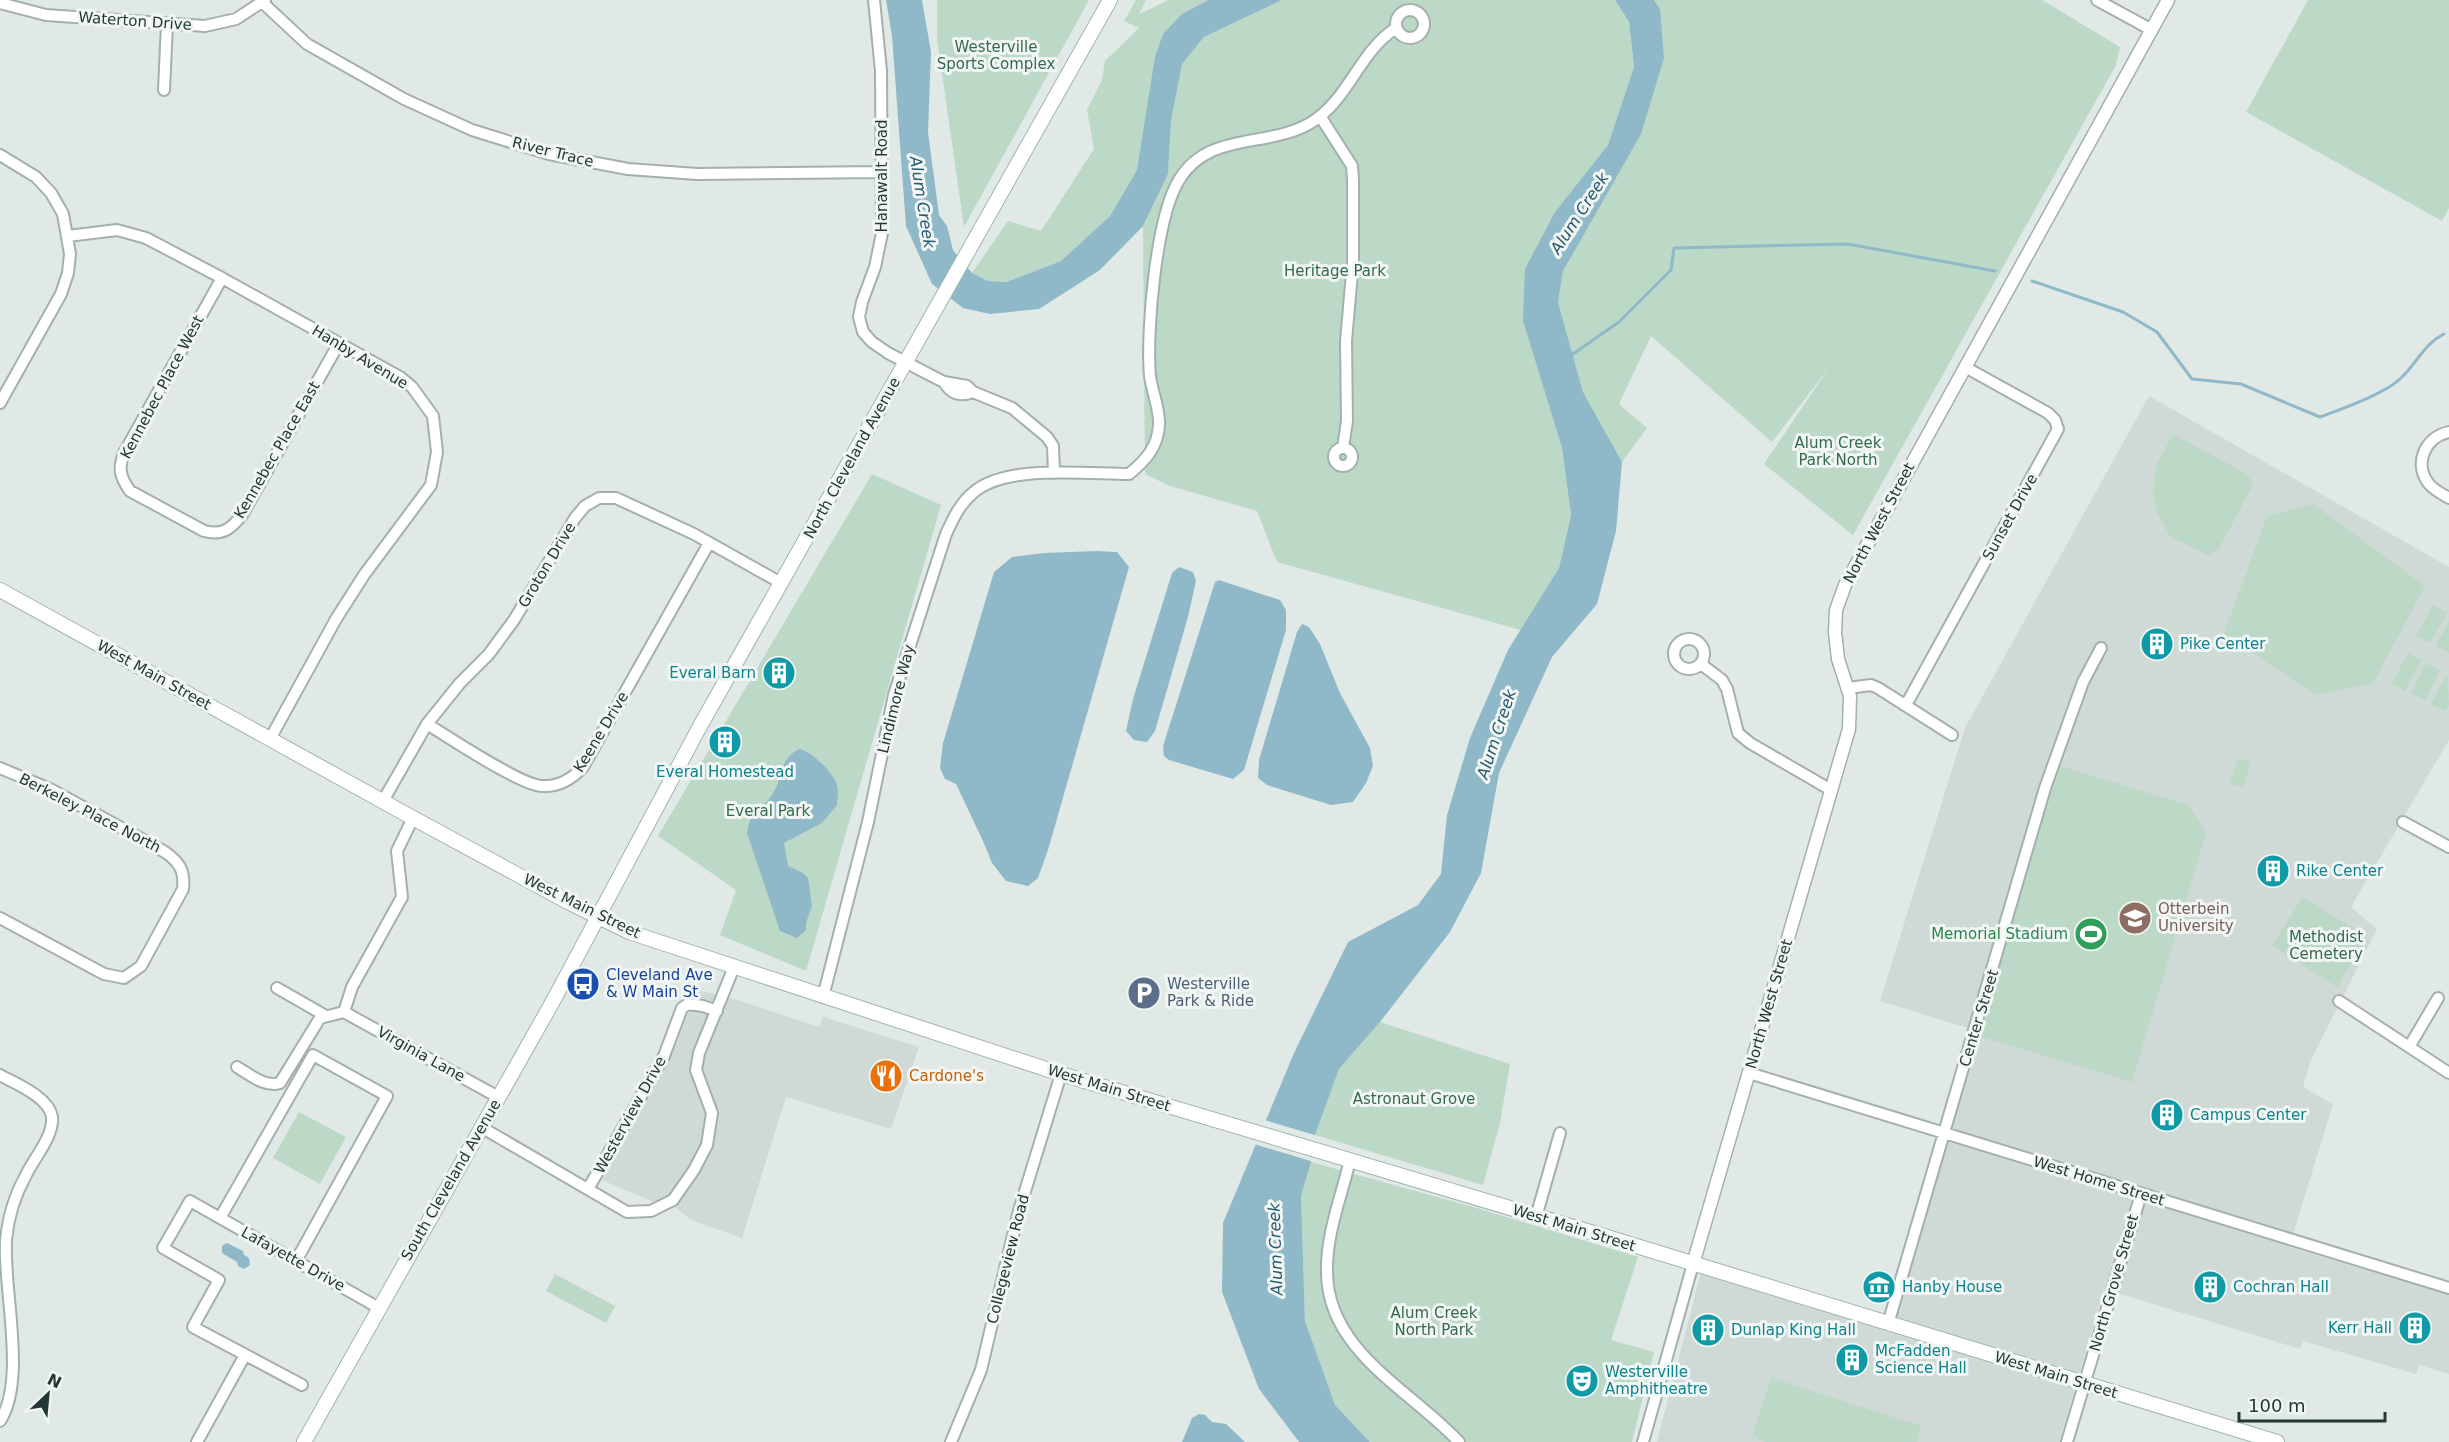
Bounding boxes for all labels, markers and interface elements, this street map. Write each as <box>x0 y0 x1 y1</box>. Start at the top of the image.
street label: Waterton Drive <box>78 8 192 34</box>
park label: Westerville Sports Complex <box>937 38 1055 73</box>
street label: Hanawalt Road <box>873 119 891 233</box>
street label: River Trace <box>510 133 596 171</box>
water label: Alum Creek <box>906 154 939 250</box>
water label: Alum Creek <box>1546 169 1613 258</box>
park label: Heritage Park <box>1284 262 1386 280</box>
street label: Kennebec Place West <box>117 312 208 462</box>
street label: Hanby Avenue <box>309 321 411 393</box>
street label: North Cleveland Avenue <box>800 374 904 542</box>
street label: Kennebec Place East <box>230 378 324 522</box>
park label: Alum Creek Park North <box>1795 434 1882 469</box>
street label: North West Street <box>1840 460 1918 586</box>
street label: Sunset Drive <box>1979 471 2041 563</box>
street label: Groton Drive <box>515 519 579 611</box>
building icon: Pike Center <box>2139 626 2175 662</box>
place label: Pike Center <box>2180 635 2266 653</box>
street label: West Main Street <box>94 636 214 714</box>
street label: Lindimore Way <box>874 643 918 755</box>
building icon: Everal Barn <box>761 655 797 691</box>
place label: Everal Barn <box>669 664 756 682</box>
water label: Alum Creek <box>1473 686 1520 782</box>
street label: Keene Drive <box>570 688 632 776</box>
building icon: Everal Homestead <box>707 724 743 760</box>
place label: Everal Homestead <box>656 763 794 781</box>
street label: Berkeley Place North <box>16 769 164 857</box>
park label: Everal Park <box>726 802 810 820</box>
building icon: Rike Center <box>2255 853 2291 889</box>
place label: Rike Center <box>2296 862 2384 880</box>
street label: West Main Street <box>521 870 643 942</box>
school or university icon: Otterbein University <box>2117 900 2153 936</box>
place label: Otterbein University <box>2158 900 2234 935</box>
sports icon: Memorial Stadium <box>2073 916 2109 952</box>
place label: Memorial Stadium <box>1931 925 2068 943</box>
park label: Methodist Cemetery <box>2289 928 2363 963</box>
street label: North West Street <box>1742 937 1796 1071</box>
bus stop icon: Cleveland Ave & W Main St <box>565 966 601 1002</box>
place label: Cleveland Ave & W Main St <box>606 966 713 1001</box>
street label: Center Street <box>1956 967 2002 1069</box>
parking icon: Westerville Park & Ride <box>1126 975 1162 1011</box>
place label: Westerville Park & Ride <box>1167 975 1254 1010</box>
street label: Virginia Lane <box>374 1022 468 1086</box>
street label: Westerview Drive <box>590 1053 670 1177</box>
restaurant icon: Cardone's <box>868 1058 904 1094</box>
street label: West Main Street <box>1045 1061 1173 1115</box>
place label: Cardone's <box>909 1067 984 1085</box>
park label: Astronaut Grove <box>1353 1090 1475 1108</box>
street label: South Cleveland Avenue <box>397 1096 505 1264</box>
building icon: Campus Center <box>2149 1097 2185 1133</box>
place label: Campus Center <box>2190 1106 2307 1124</box>
street label: West Home Street <box>2031 1152 2167 1210</box>
street label: Collegeview Road <box>983 1192 1033 1326</box>
water label: Alum Creek <box>1264 1201 1287 1297</box>
street label: West Main Street <box>1510 1201 1638 1255</box>
street label: North Grove Street <box>2086 1212 2142 1354</box>
street label: Lafayette Drive <box>238 1223 348 1295</box>
museum icon: Hanby House <box>1861 1269 1897 1305</box>
building icon: Cochran Hall <box>2192 1269 2228 1305</box>
place label: Hanby House <box>1902 1278 2002 1296</box>
place label: Cochran Hall <box>2233 1278 2329 1296</box>
park label: Alum Creek North Park <box>1391 1304 1478 1339</box>
building icon: Kerr Hall <box>2397 1310 2433 1346</box>
building icon: Dunlap King Hall <box>1690 1312 1726 1348</box>
place label: Kerr Hall <box>2328 1319 2392 1337</box>
place label: Dunlap King Hall <box>1731 1321 1856 1339</box>
building icon: McFadden Science Hall <box>1834 1342 1870 1378</box>
place label: McFadden Science Hall <box>1875 1342 1967 1377</box>
street label: West Main Street <box>1992 1348 2120 1402</box>
theatre icon: Westerville Amphitheatre <box>1564 1363 1600 1399</box>
place label: Westerville Amphitheatre <box>1605 1363 1708 1398</box>
north arrow <box>18 1364 78 1424</box>
text: N <box>44 1369 65 1392</box>
scale bar <box>2239 1385 2384 1423</box>
text: 100 m <box>2248 1395 2306 1416</box>

